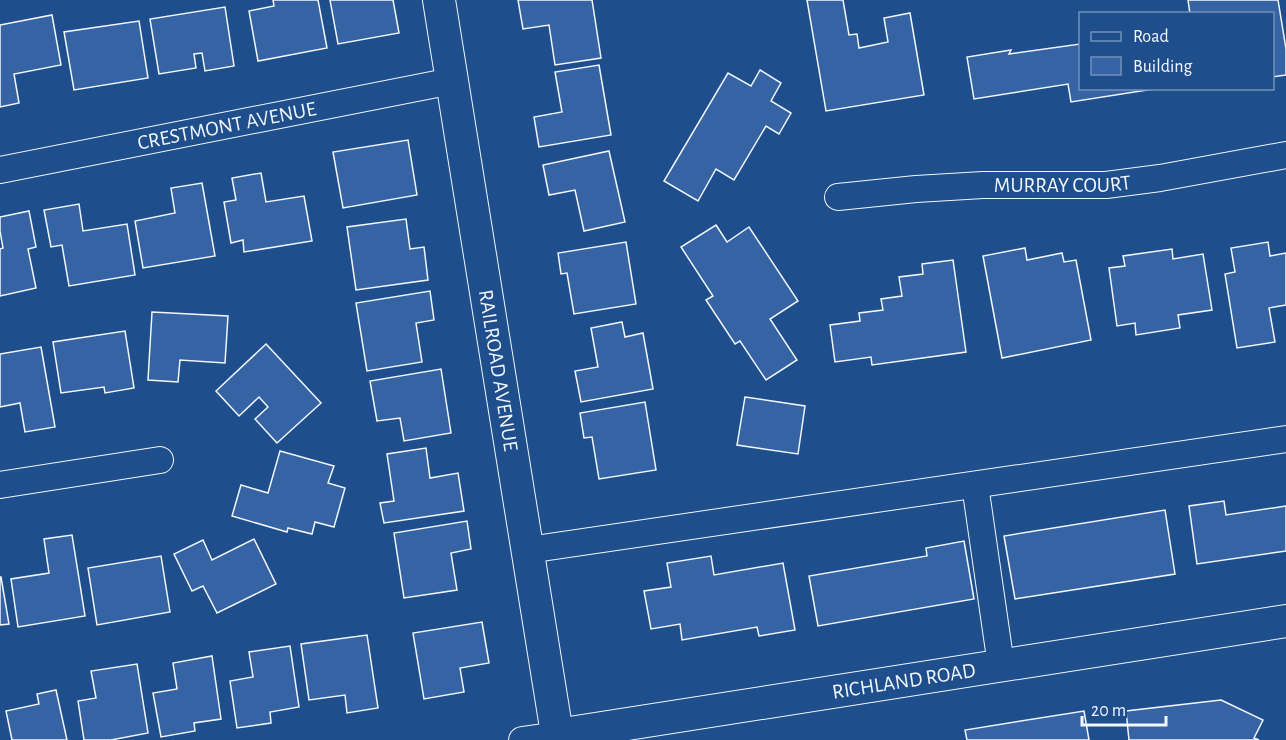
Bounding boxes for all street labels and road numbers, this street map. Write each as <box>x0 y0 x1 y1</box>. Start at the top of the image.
street label: CRESTMONT AVENUE <box>136 98 318 154</box>
street label: MURRAY COURT <box>994 172 1132 196</box>
street label: RAILROAD AVENUE <box>475 288 521 453</box>
street label: RICHLAND ROAD <box>831 660 977 703</box>

